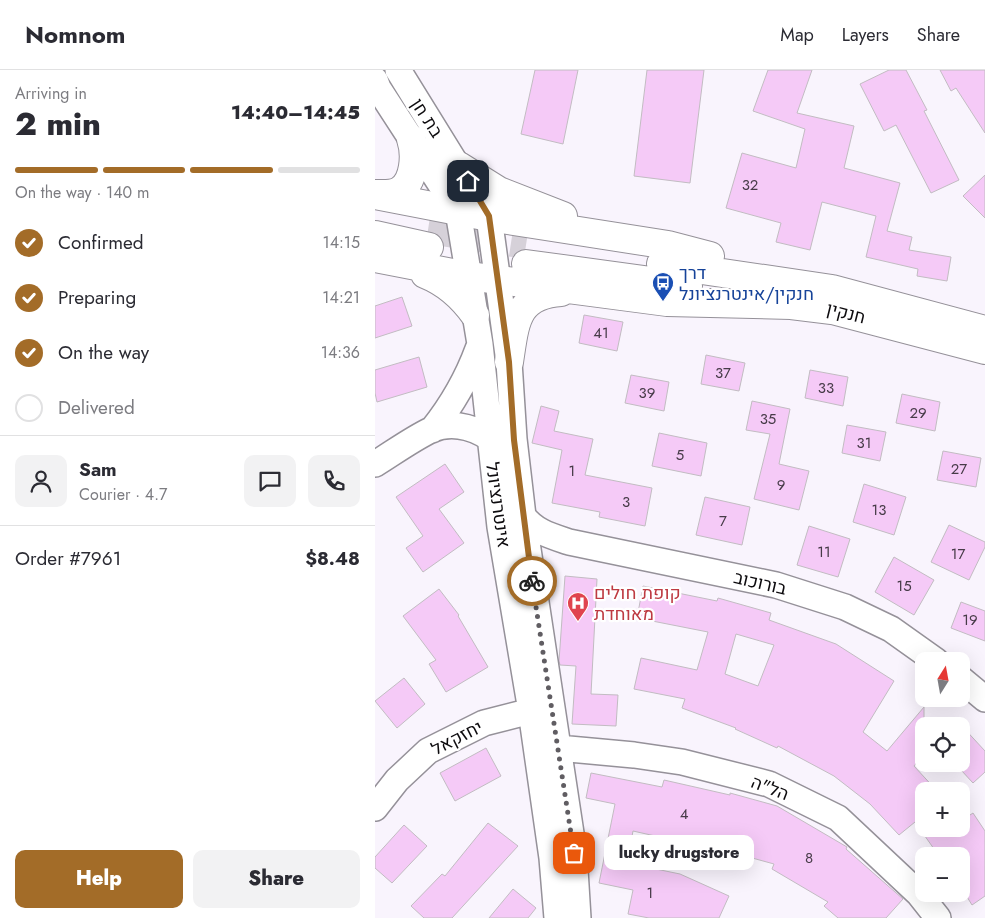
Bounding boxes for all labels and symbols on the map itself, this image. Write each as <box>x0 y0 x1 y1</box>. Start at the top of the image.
street label: בת חן <box>405 93 450 143</box>
pin <box>447 160 489 202</box>
house number: 32 <box>742 174 758 196</box>
place label: דרך חנקין/אינטרנציונל <box>679 260 814 307</box>
bus stop icon: דרך חנקין/אינטרנציונל <box>651 271 675 302</box>
street label: חנקין <box>824 296 868 330</box>
house number: 41 <box>593 322 609 344</box>
house number: 37 <box>715 362 731 384</box>
house number: 33 <box>818 377 834 399</box>
house number: 39 <box>639 382 655 404</box>
house number: 29 <box>909 402 927 424</box>
house number: 35 <box>760 408 776 430</box>
house number: 31 <box>857 432 871 454</box>
house number: 5 <box>676 444 684 466</box>
house number: 27 <box>951 458 967 480</box>
street label: אינטרנציונל <box>479 460 517 550</box>
house number: 1 <box>569 460 575 482</box>
house number: 9 <box>777 474 785 496</box>
house number: 3 <box>622 491 630 513</box>
house number: 13 <box>872 499 886 521</box>
house number: 7 <box>719 510 727 532</box>
house number: 11 <box>817 541 831 563</box>
house number: 17 <box>951 543 965 565</box>
courier <box>507 556 557 606</box>
street label: בורוכוב <box>731 564 789 602</box>
house number: 15 <box>896 575 912 597</box>
place label: קופת חולים מאוחדת <box>594 580 681 627</box>
hospital icon: קופת חולים מאוחדת <box>566 591 590 622</box>
house number: 19 <box>962 609 978 631</box>
north arrow <box>915 652 970 708</box>
street label: יחזקאל <box>427 714 487 762</box>
street label: הל"ה <box>747 769 793 807</box>
house number: 4 <box>680 803 689 825</box>
pin <box>553 832 595 874</box>
callout: lucky drugstore <box>604 836 754 870</box>
house number: 8 <box>805 847 813 869</box>
house number: 1 <box>647 882 653 904</box>

